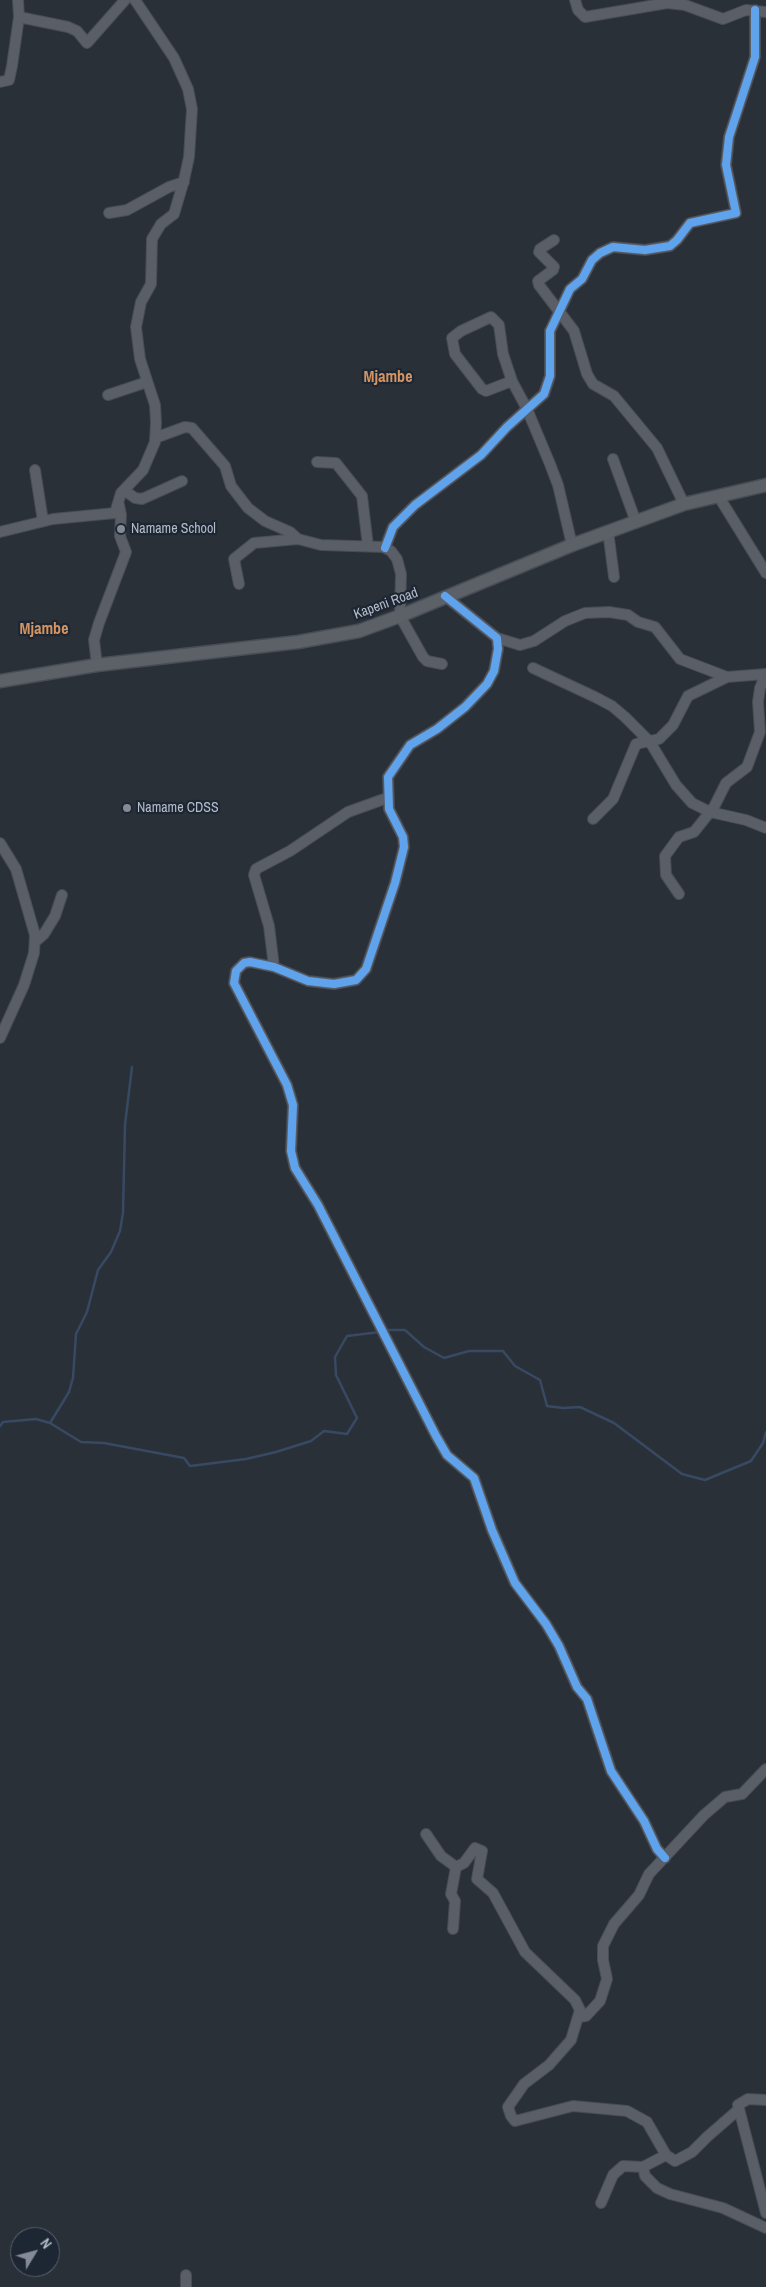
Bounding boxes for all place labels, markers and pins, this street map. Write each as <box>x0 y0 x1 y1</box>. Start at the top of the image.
place label: Namame School <box>131 521 216 537</box>
marker: Namame School <box>115 523 127 535</box>
place label: Namame CDSS <box>137 800 219 816</box>
marker: Namame CDSS <box>121 802 133 814</box>

